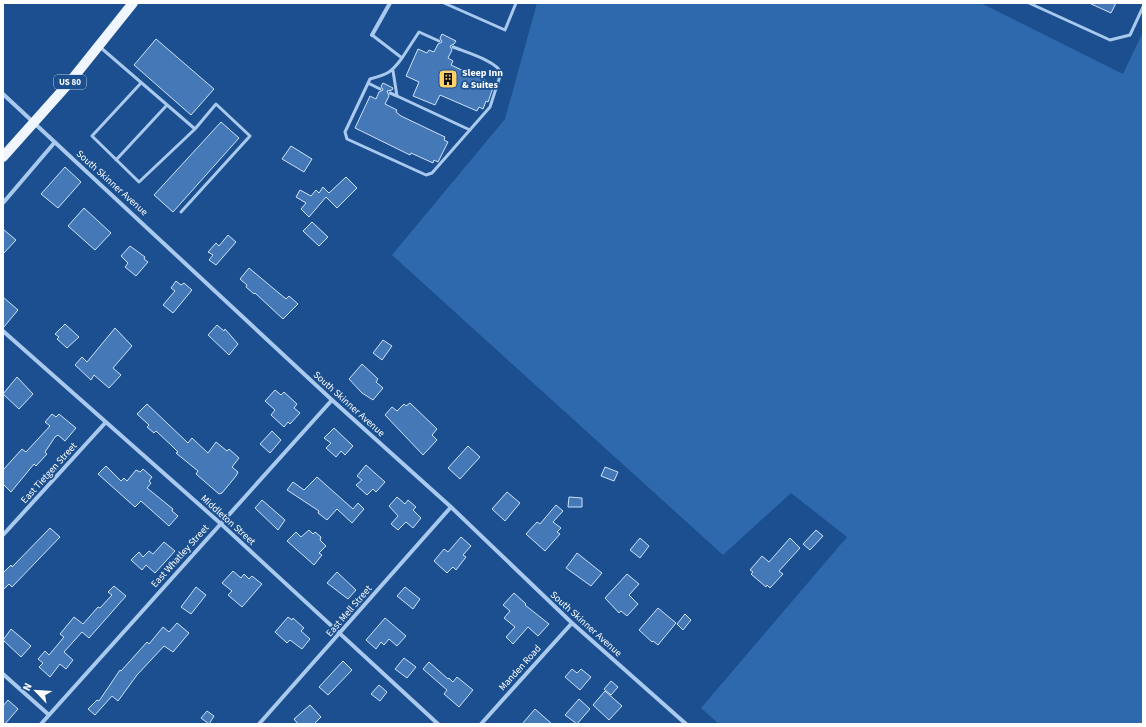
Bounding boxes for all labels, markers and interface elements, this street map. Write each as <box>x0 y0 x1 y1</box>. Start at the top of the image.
place label: Sleep Inn & Suites <box>462 66 503 92</box>
building icon: Sleep Inn & Suites <box>437 68 459 90</box>
road number: US 80 <box>54 75 86 89</box>
street label: South Skinner Avenue <box>73 147 151 219</box>
street label: South Skinner Avenue <box>310 368 388 440</box>
street label: East Tietgen Street <box>18 439 81 507</box>
street label: Middleton Street <box>198 492 259 549</box>
street label: East Whatley Street <box>148 521 213 591</box>
street label: East Mell Street <box>323 582 376 640</box>
street label: South Skinner Avenue <box>547 588 625 660</box>
street label: Manden Road <box>496 642 544 694</box>
north arrow <box>16 671 56 711</box>
text: N <box>19 680 36 693</box>

